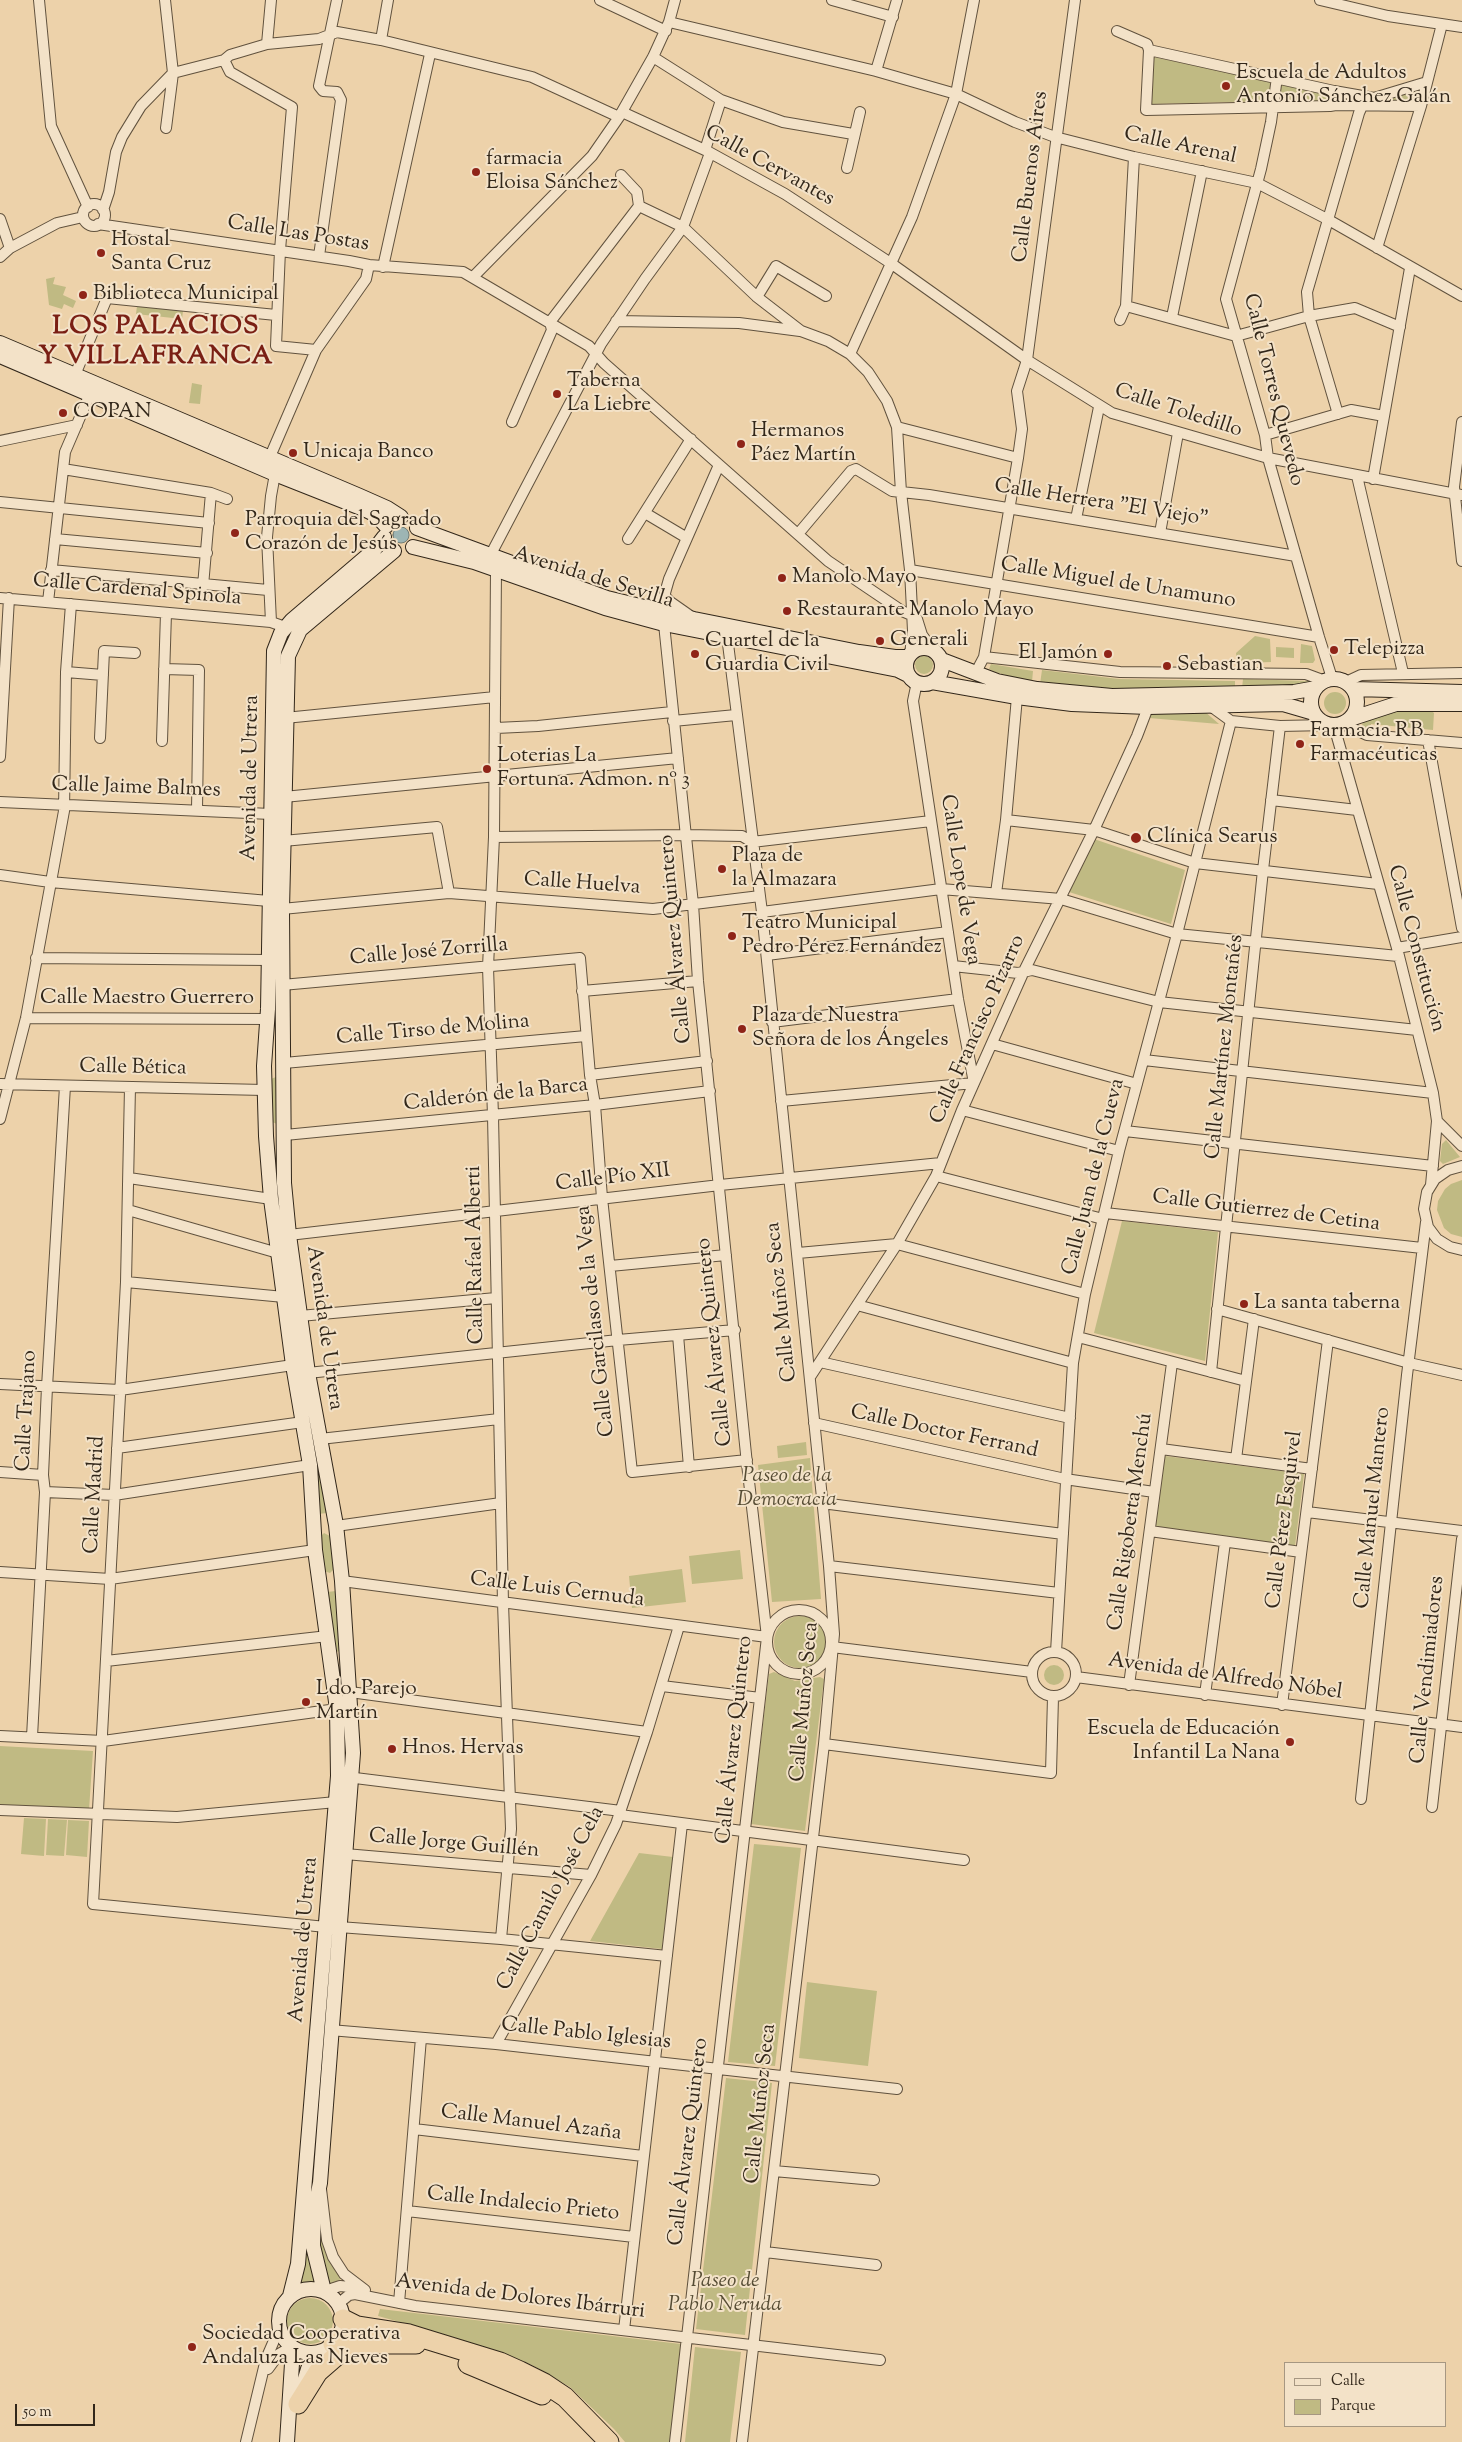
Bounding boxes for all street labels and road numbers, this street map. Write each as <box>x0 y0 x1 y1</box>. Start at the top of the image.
street label: Calle Buenos Aires <box>1009 90 1055 264</box>
street label: Calle Cervantes <box>700 121 838 213</box>
street label: Calle Arenal <box>1121 123 1239 171</box>
street label: Calle Las Postas <box>225 211 371 259</box>
street label: Calle Torres Quevedo <box>1236 291 1308 489</box>
street label: Calle Toledillo <box>1111 380 1245 444</box>
street label: Calle Herrera "El Viejo" <box>992 475 1210 533</box>
street label: Avenida de Sevilla <box>510 543 676 615</box>
street label: Calle Miguel de Unamuno <box>999 553 1237 615</box>
street label: Calle Cardenal Spinola <box>32 569 242 613</box>
street label: Avenida de Utrera <box>238 695 266 861</box>
street label: Calle Jaime Balmes <box>51 773 221 805</box>
street label: Calle Lope de Vega <box>933 793 985 967</box>
street label: Calle Álvarez Quintero <box>655 834 699 1044</box>
street label: Calle Constitución <box>1381 863 1449 1035</box>
street label: Calle Huelva <box>523 868 641 902</box>
street label: Calle Francisco Pizarro <box>926 932 1032 1128</box>
street label: Calle Martínez Montañés <box>1202 933 1250 1161</box>
street label: Calle José Zorrilla <box>349 934 509 972</box>
street label: Calle Maestro Guerrero <box>40 986 254 1012</box>
street label: Calle Tirso de Molina <box>335 1010 531 1052</box>
street label: Calle Bética <box>79 1055 187 1083</box>
street label: Calderón de la Barca <box>403 1074 589 1118</box>
street label: Calle Juan de la Cueva <box>1058 1076 1132 1278</box>
street label: Calle Pío XII <box>554 1159 672 1199</box>
street label: Calle Rafael Alberti <box>463 1165 491 1345</box>
street label: Calle Gutierrez de Cetina <box>1151 1186 1381 1238</box>
street label: Calle Garcilaso de la Vega <box>572 1204 622 1438</box>
street label: Calle Muñoz Seca <box>762 1221 804 1383</box>
street label: Calle Álvarez Quintero <box>693 1237 739 1447</box>
street label: Avenida de Utrera <box>299 1244 347 1412</box>
street label: Calle Trajano <box>12 1350 44 1472</box>
street label: Calle Doctor Ferrand <box>848 1401 1040 1465</box>
street label: Calle Manuel Mantero <box>1351 1406 1397 1610</box>
street label: Calle Rigoberta Menchú <box>1104 1412 1160 1632</box>
street label: Calle Pérez Esquivel <box>1263 1430 1309 1610</box>
street label: Calle Madrid <box>80 1435 112 1555</box>
street label: Calle Luis Cernuda <box>468 1568 646 1614</box>
street label: Calle Vendimiadores <box>1407 1575 1451 1765</box>
street label: Calle Muñoz Seca <box>786 1621 826 1783</box>
street label: Calle Álvarez Quintero <box>713 1635 759 1845</box>
street label: Avenida de Alfredo Nóbel <box>1106 1649 1344 1707</box>
street label: Calle Camilo José Cela <box>493 1803 611 1995</box>
street label: Calle Jorge Guillén <box>368 1825 540 1865</box>
street label: Avenida de Utrera <box>285 1856 325 2024</box>
street label: Calle Pablo Iglesias <box>500 2014 672 2056</box>
street label: Calle Muñoz Seca <box>741 2023 783 2185</box>
street label: Calle Álvarez Quintero <box>665 2037 715 2247</box>
street label: Calle Manuel Azaña <box>439 2100 623 2148</box>
street label: Calle Indalecio Prieto <box>426 2182 620 2228</box>
street label: Avenida de Dolores Ibárruri <box>394 2270 646 2326</box>

